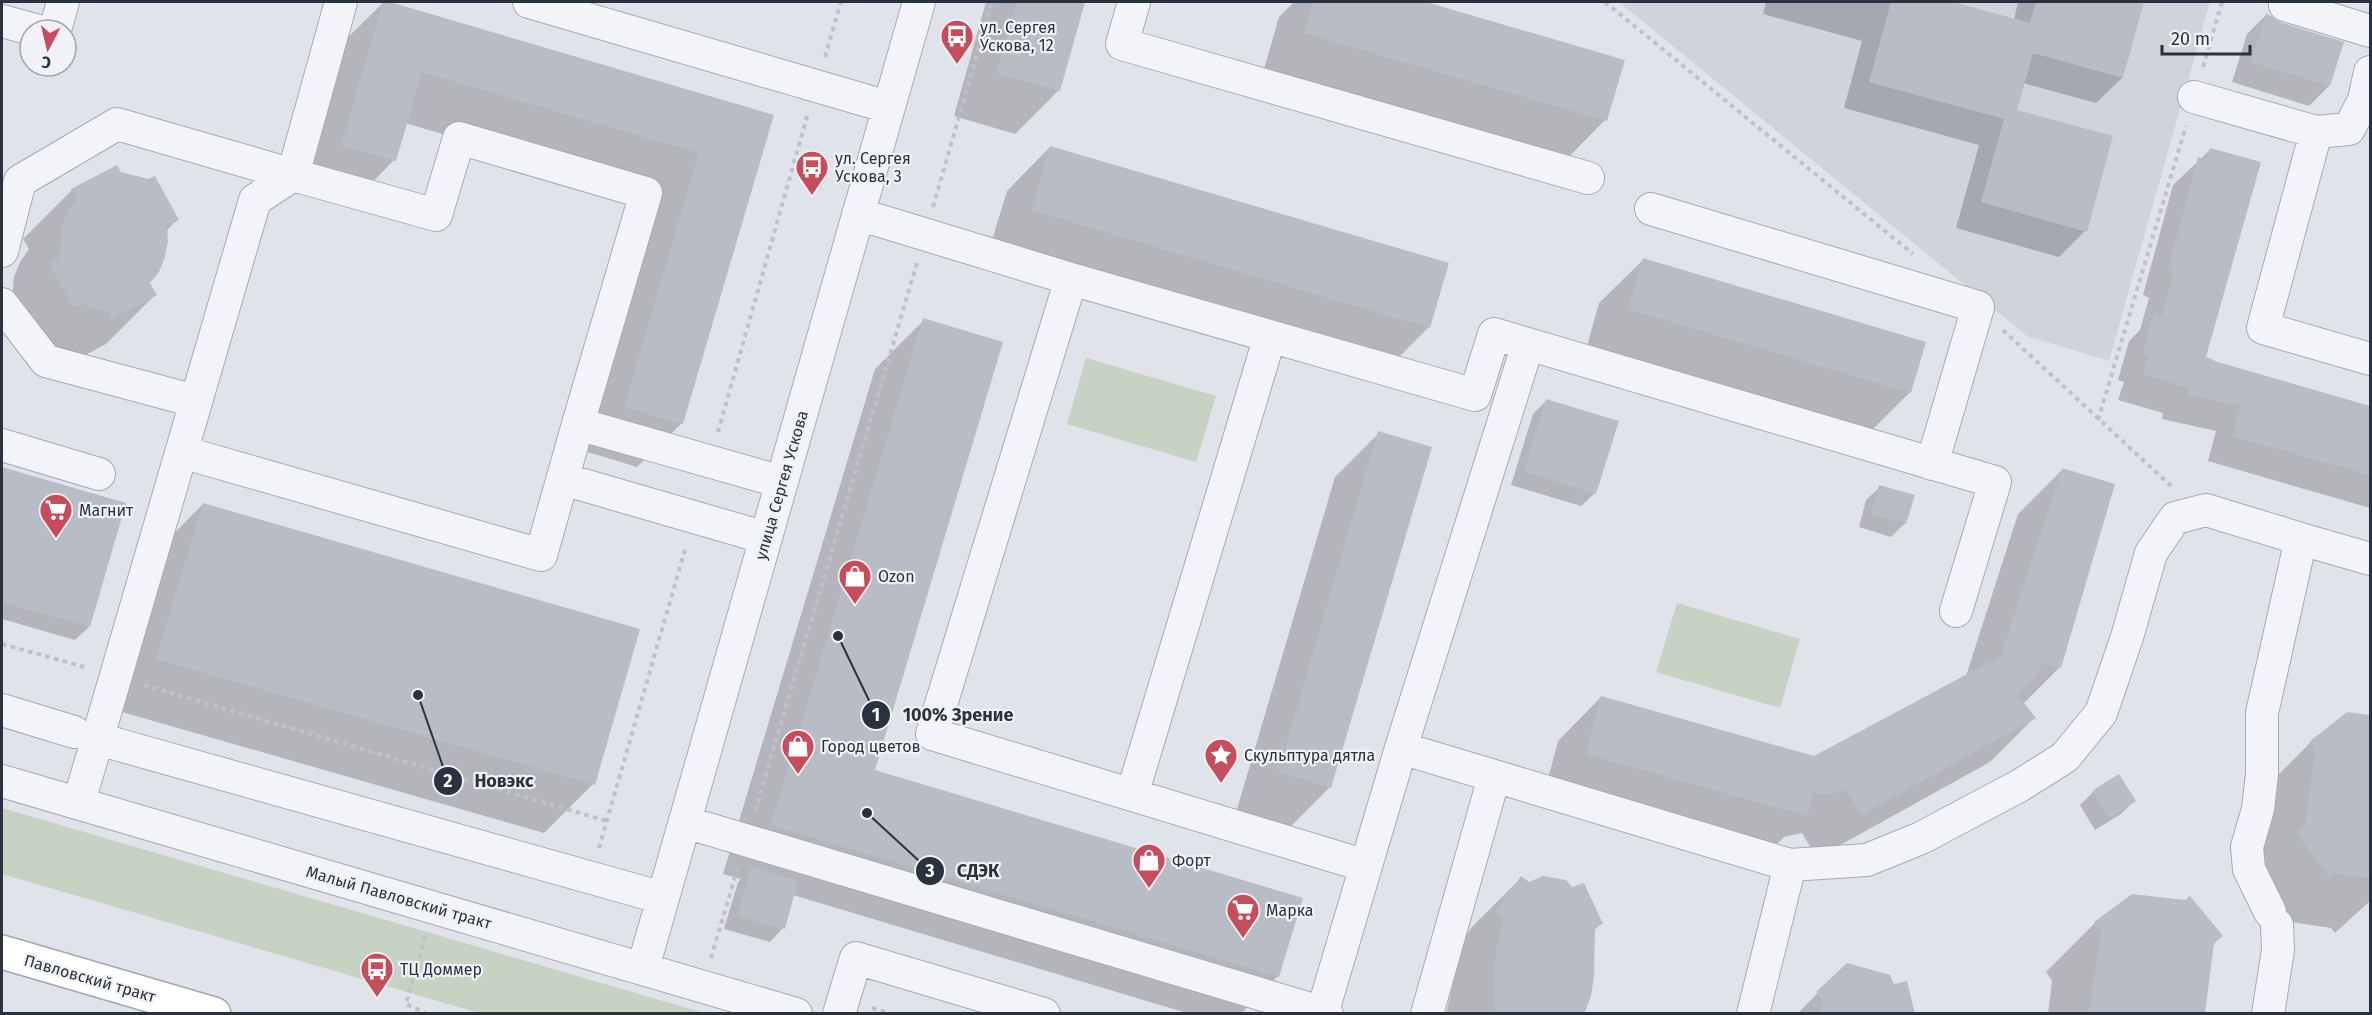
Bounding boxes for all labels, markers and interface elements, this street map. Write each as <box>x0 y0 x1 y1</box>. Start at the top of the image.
north arrow <box>18 18 78 78</box>
bus stop icon: ул. Сергея Ускова, 12 <box>939 18 975 65</box>
place label: ул. Сергея Ускова, 12 <box>980 18 1056 55</box>
scale bar <box>2162 18 2250 56</box>
text: 20 m <box>2171 28 2210 50</box>
text: С <box>40 52 52 72</box>
bus stop icon: ул. Сергея Ускова, 3 <box>794 149 830 196</box>
place label: ул. Сергея Ускова, 3 <box>835 149 911 186</box>
street label: улица Сергея Ускова <box>751 408 812 562</box>
supermarket icon: Магнит <box>38 492 74 539</box>
place label: Магнит <box>79 501 134 520</box>
shop icon: Ozon <box>837 558 873 605</box>
place label: Ozon <box>878 567 915 586</box>
callout: 100% Зрение <box>861 697 1025 733</box>
text: 1 <box>872 704 880 726</box>
text: 100% Зрение <box>903 704 1013 726</box>
shop icon: Город цветов <box>780 728 816 775</box>
place label: Город цветов <box>821 737 921 756</box>
place icon: Скульптура дятла <box>1203 737 1239 784</box>
place label: Скульптура дятла <box>1244 746 1375 765</box>
callout: Новэкс <box>433 763 546 799</box>
text: 2 <box>443 770 453 792</box>
text: Новэкс <box>474 770 534 792</box>
shop icon: Форт <box>1131 842 1167 889</box>
place label: Форт <box>1172 851 1212 870</box>
callout: СДЭК <box>915 853 1012 889</box>
text: 3 <box>924 860 935 882</box>
text: СДЭК <box>957 860 1000 882</box>
street label: Малый Павловский тракт <box>304 862 495 933</box>
supermarket icon: Марка <box>1225 892 1261 939</box>
place label: Марка <box>1266 901 1313 920</box>
street label: Павловский тракт <box>22 951 159 1007</box>
bus stop icon: ТЦ Доммер <box>359 951 395 998</box>
place label: ТЦ Доммер <box>400 960 482 979</box>

